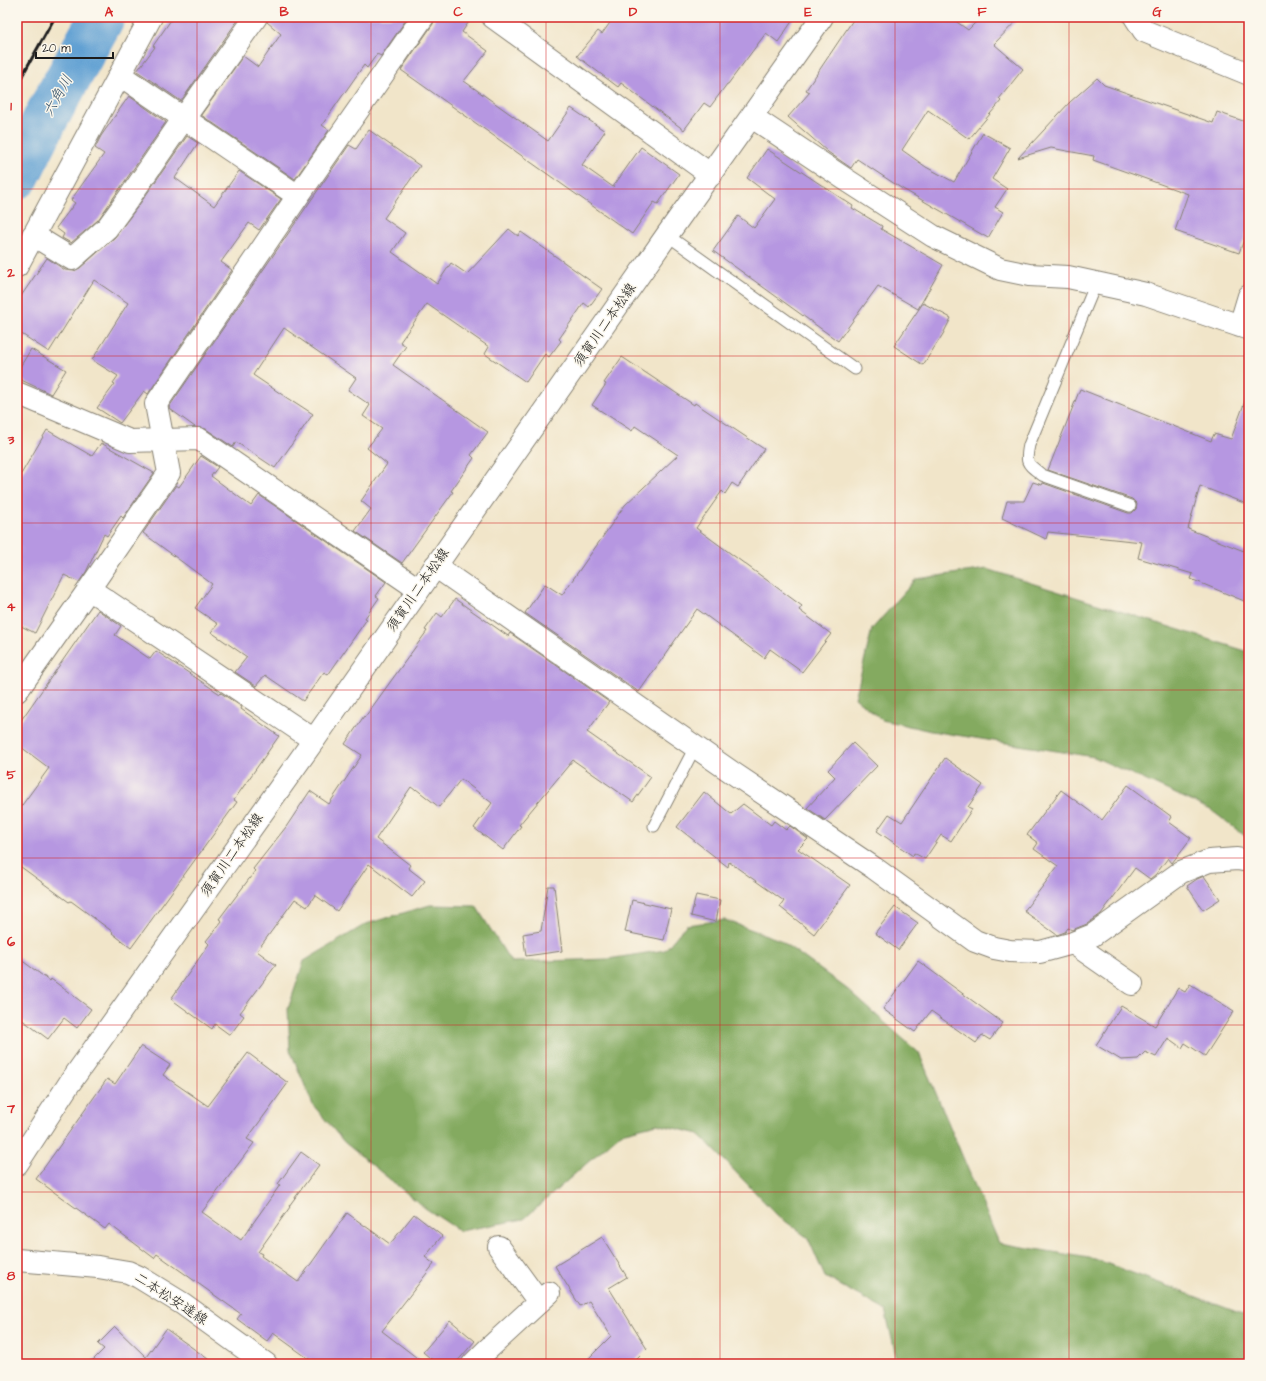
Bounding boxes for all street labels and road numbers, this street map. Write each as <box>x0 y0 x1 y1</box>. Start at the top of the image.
street label: 須賀川二本松線 <box>569 279 641 371</box>
street label: 須賀川二本松線 <box>382 544 454 636</box>
street label: 須賀川二本松線 <box>196 809 268 901</box>
street label: 二本松安達線 <box>130 1268 212 1330</box>

